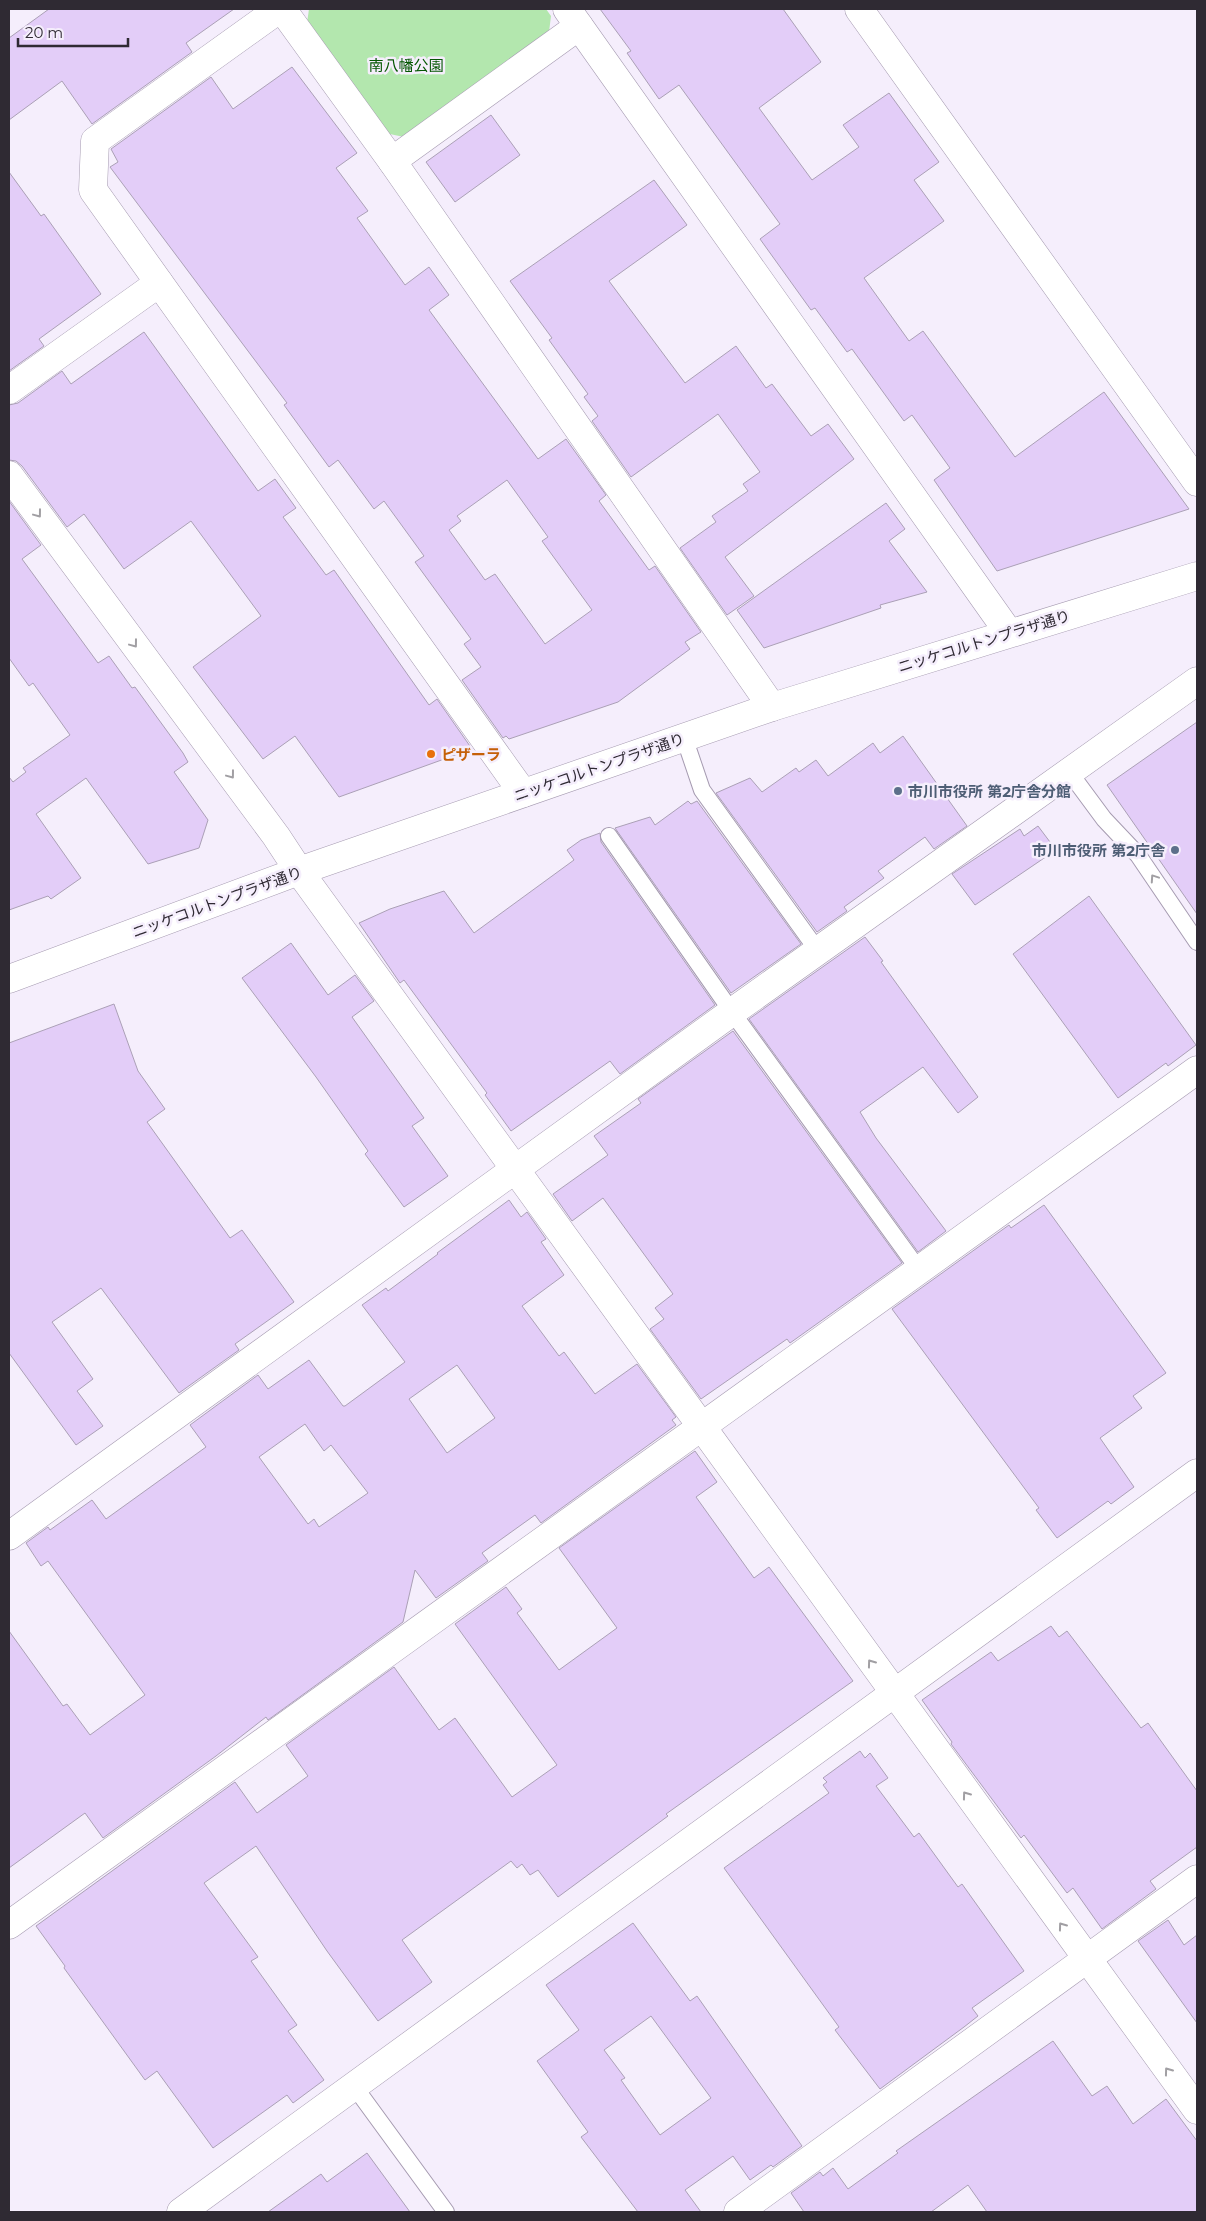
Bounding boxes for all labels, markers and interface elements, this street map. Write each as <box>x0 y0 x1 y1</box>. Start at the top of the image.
scale bar <box>18 15 128 47</box>
text: 20 m <box>25 23 63 42</box>
park label: 南八幡公園 <box>368 56 444 75</box>
one-way arrow <box>32 508 41 518</box>
street label: ニッケコルトンプラザ通り <box>895 606 1073 676</box>
one-way arrow <box>129 638 137 647</box>
street label: ニッケコルトンプラザ通り <box>511 729 687 805</box>
place label: ピザーラ <box>441 745 501 764</box>
marker: ピザーラ <box>425 748 437 760</box>
one-way arrow <box>225 769 234 779</box>
place label: 市川市役所 第2庁舎分館 <box>908 782 1071 801</box>
marker: 市川市役所 第2庁舎分館 <box>892 785 904 797</box>
place label: 市川市役所 第2庁舎 <box>1032 841 1166 860</box>
marker: 市川市役所 第2庁舎 <box>1169 844 1181 856</box>
street label: ニッケコルトンプラザ通り <box>129 862 305 942</box>
one-way arrow <box>1150 874 1160 883</box>
one-way arrow <box>868 1659 877 1669</box>
one-way arrow <box>963 1791 973 1800</box>
one-way arrow <box>1059 1922 1068 1932</box>
one-way arrow <box>1166 2068 1174 2077</box>

